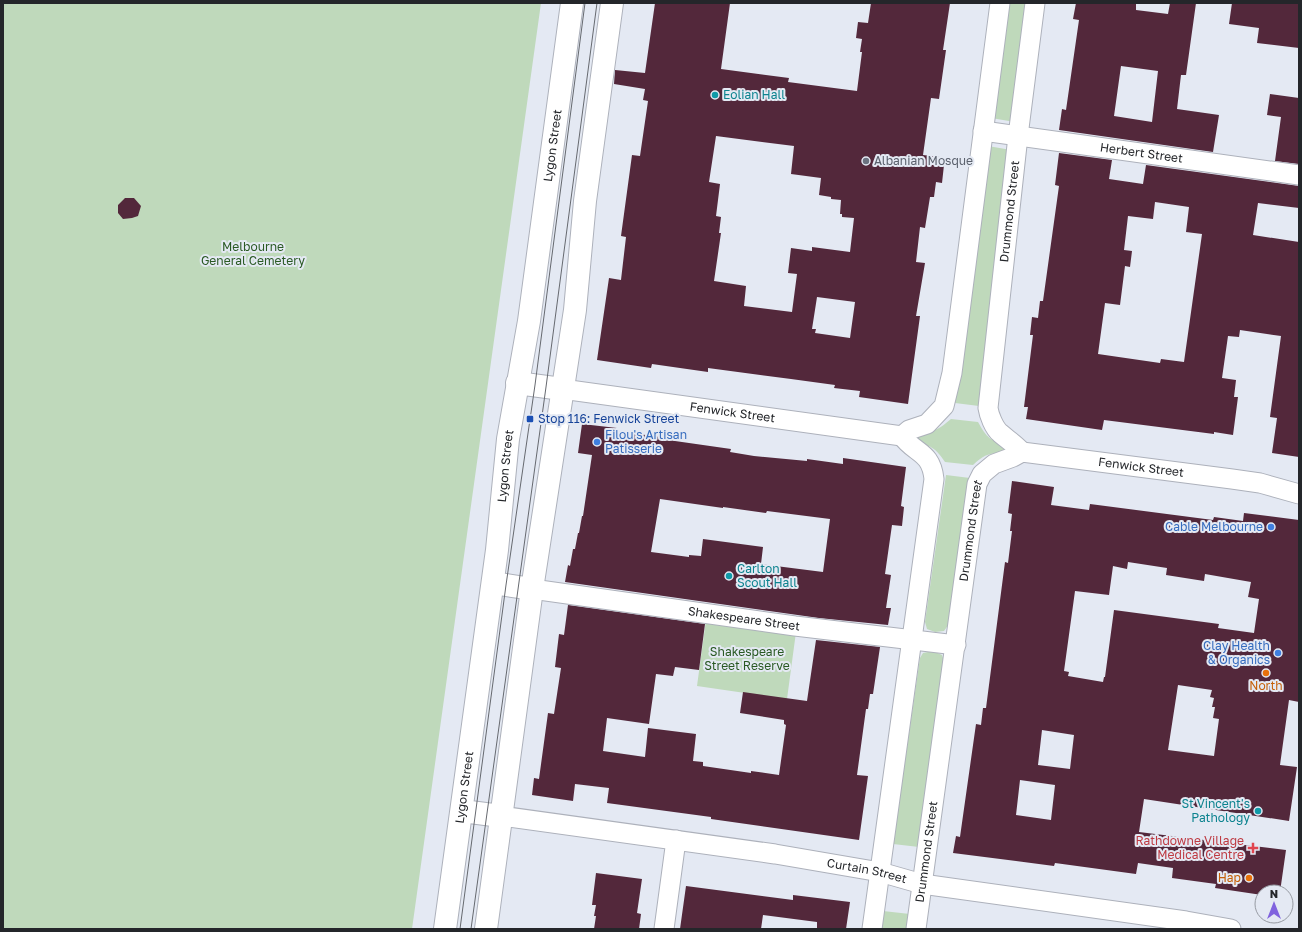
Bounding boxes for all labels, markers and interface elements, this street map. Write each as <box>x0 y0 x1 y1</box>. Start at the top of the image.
place label: Eolian Hall <box>723 87 785 102</box>
marker: Eolian Hall <box>710 90 720 100</box>
street label: Lygon Street <box>540 108 565 183</box>
street label: Herbert Street <box>1099 139 1184 166</box>
place label: Albanian Mosque <box>874 153 973 168</box>
marker: Albanian Mosque <box>861 156 871 166</box>
street label: Drummond Street <box>996 160 1022 263</box>
park label: Melbourne General Cemetery <box>201 239 305 268</box>
street label: Fenwick Street <box>689 399 776 425</box>
place label: Stop 116: Fenwick Street <box>538 411 680 426</box>
marker: Stop 116: Fenwick Street <box>525 414 535 424</box>
place label: Filou's Artisan Patisserie <box>605 427 687 456</box>
street label: Lygon Street <box>494 428 517 503</box>
marker: Filou's Artisan Patisserie <box>592 437 602 447</box>
street label: Fenwick Street <box>1097 454 1185 480</box>
street label: Drummond Street <box>956 477 985 582</box>
place label: Cable Melbourne <box>1165 519 1263 534</box>
marker: Cable Melbourne <box>1266 522 1276 532</box>
place label: Carlton Scout Hall <box>737 561 797 590</box>
marker: Carlton Scout Hall <box>724 571 734 581</box>
street label: Shakespeare Street <box>687 603 801 634</box>
place label: Clay Health & Organics <box>1203 638 1270 667</box>
park label: Shakespeare Street Reserve <box>704 644 790 673</box>
marker: Clay Health & Organics <box>1273 648 1283 658</box>
marker: North <box>1261 668 1271 678</box>
place label: North <box>1249 678 1283 693</box>
street label: Lygon Street <box>452 750 476 824</box>
place label: St Vincent's Pathology <box>1181 796 1250 825</box>
street label: Drummond Street <box>912 800 940 903</box>
marker: St Vincent's Pathology <box>1253 806 1263 816</box>
place label: Rathdowne Village Medical Centre <box>1136 833 1244 862</box>
marker: Rathdowne Village Medical Centre <box>1247 842 1259 854</box>
street label: Curtain Street <box>826 855 909 886</box>
place label: Hap <box>1218 870 1241 885</box>
marker: Hap <box>1244 873 1254 883</box>
north arrow <box>1254 884 1294 924</box>
text: N <box>1270 887 1278 900</box>

